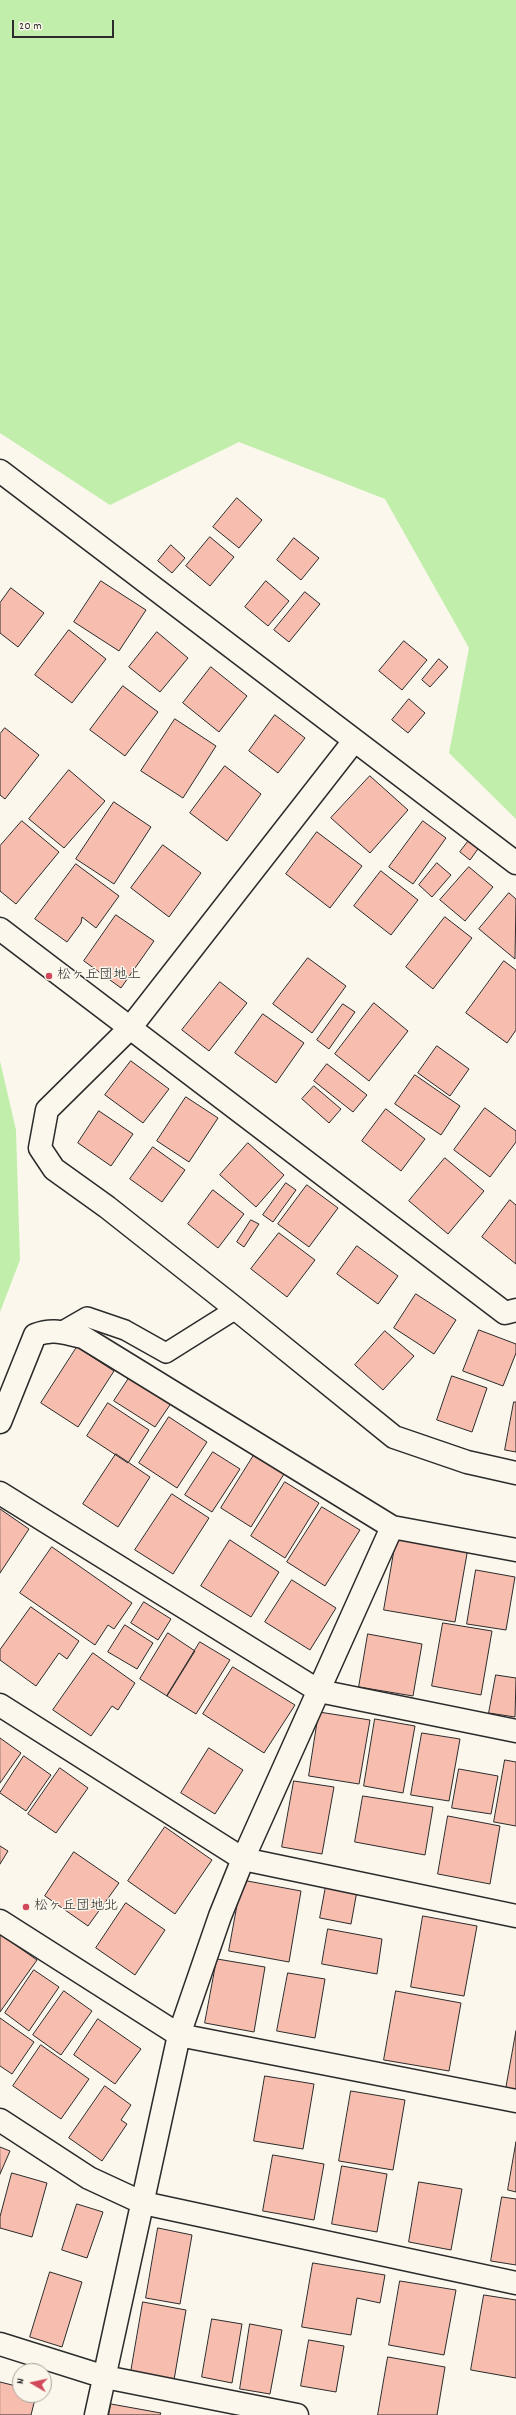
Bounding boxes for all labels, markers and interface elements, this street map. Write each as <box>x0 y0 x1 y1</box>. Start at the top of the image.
scale bar <box>14 12 116 38</box>
text: 20 m <box>19 18 42 35</box>
place label: 松ヶ丘団地上 <box>57 968 141 984</box>
marker: 松ヶ丘団地上 <box>44 971 54 981</box>
place label: 松ヶ丘団地北 <box>34 1899 118 1915</box>
marker: 松ヶ丘団地北 <box>21 1902 31 1912</box>
north arrow <box>12 2363 52 2403</box>
text: N <box>13 2377 29 2385</box>

